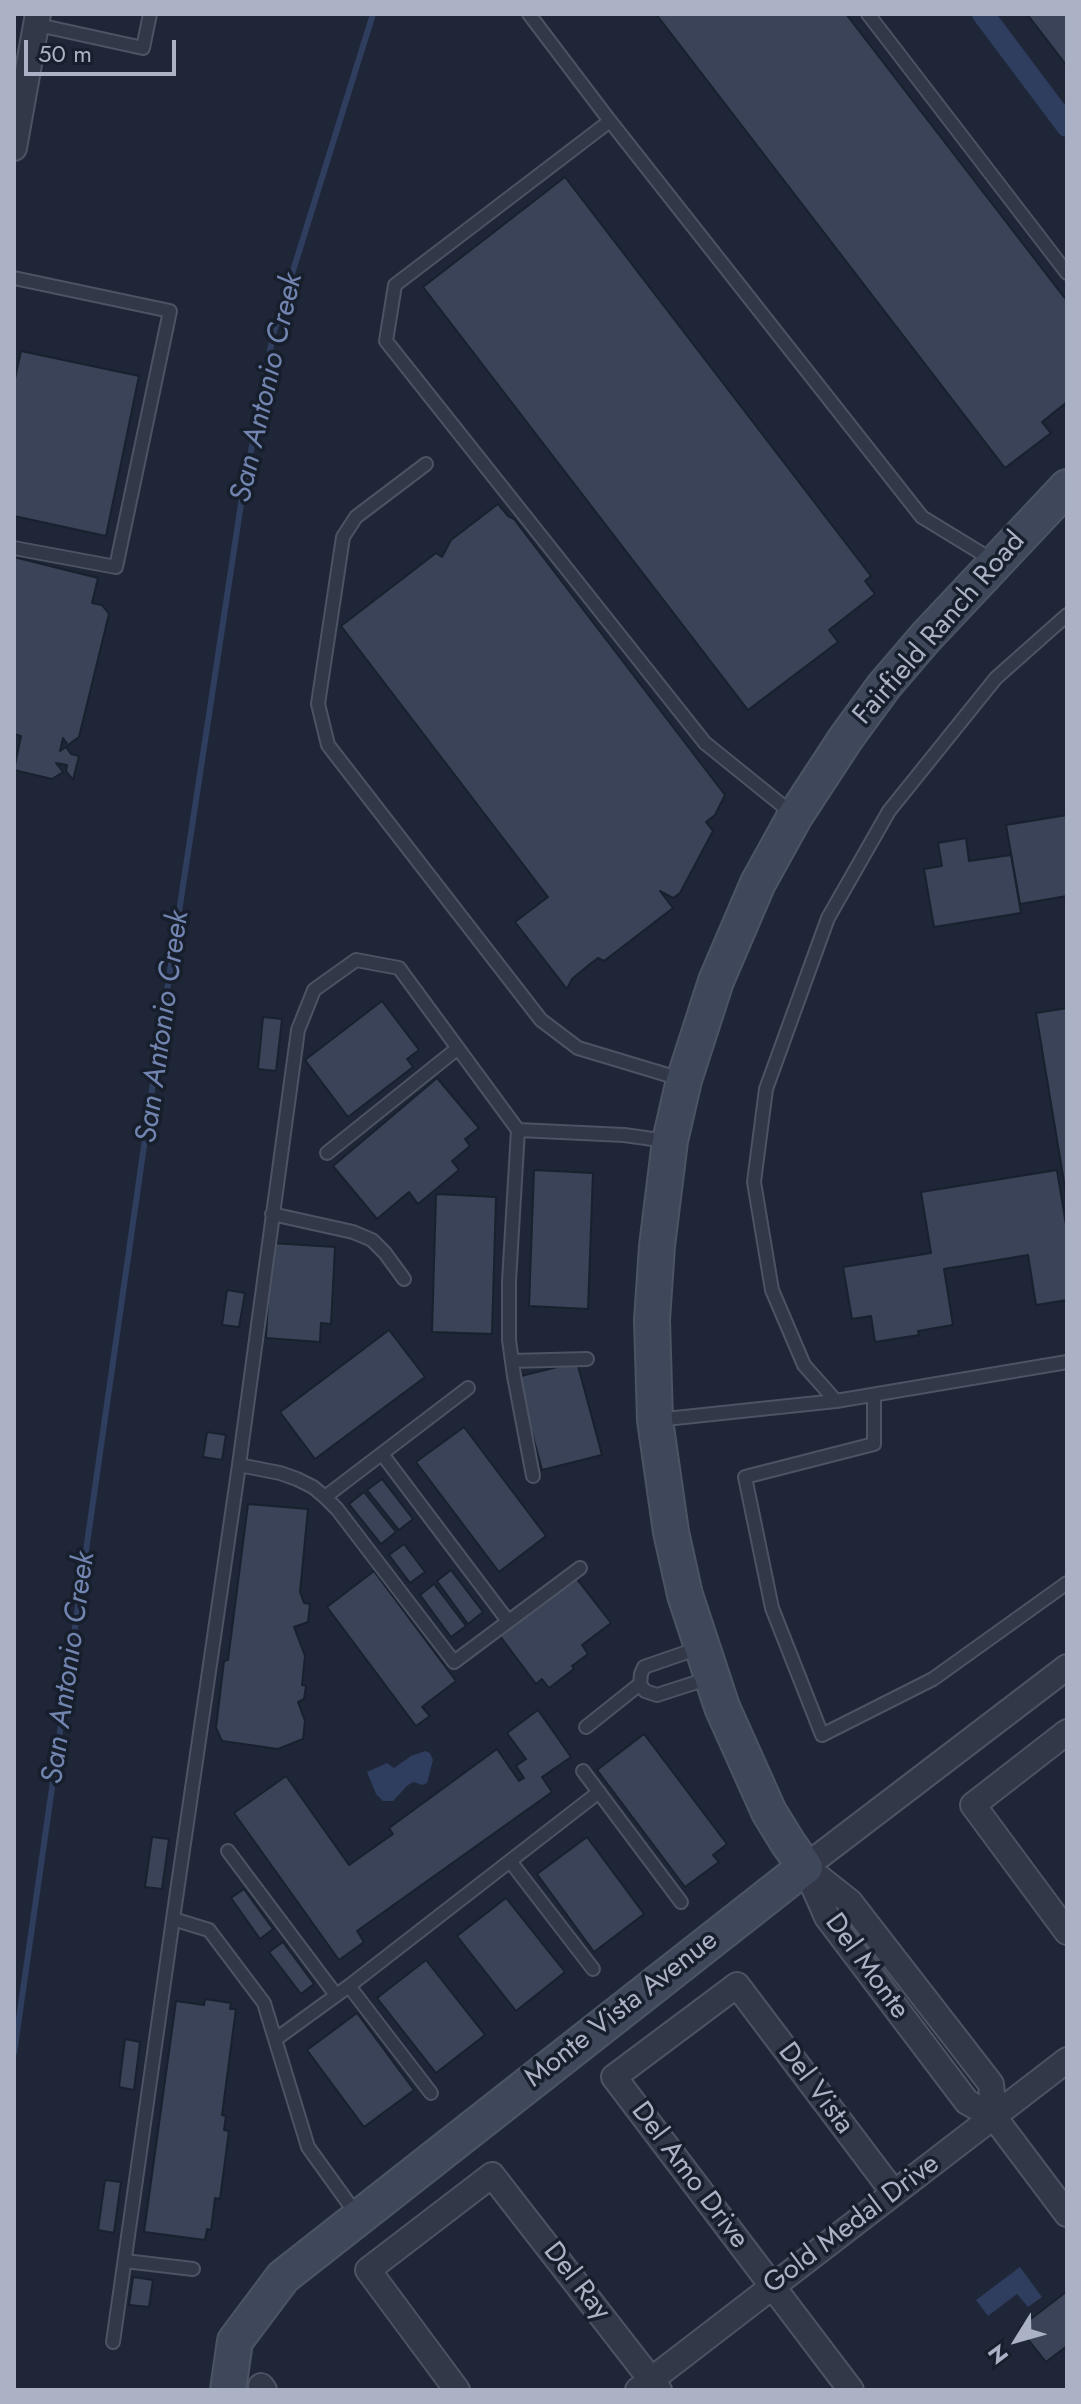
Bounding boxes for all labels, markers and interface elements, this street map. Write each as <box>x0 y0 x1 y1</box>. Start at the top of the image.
scale bar <box>28 24 180 74</box>
text: 50 m <box>38 36 92 71</box>
water label: San Antonio Creek <box>224 270 312 506</box>
street label: Fairfield Ranch Road <box>847 526 1033 732</box>
water label: San Antonio Creek <box>130 908 198 1146</box>
water label: San Antonio Creek <box>36 1549 104 1787</box>
street label: Del Monte <box>817 1908 915 2026</box>
street label: Monte Vista Avenue <box>519 1924 725 2096</box>
street label: Del Vista <box>770 2037 860 2141</box>
street label: Del Amo Drive <box>623 2096 755 2256</box>
street label: Gold Medal Drive <box>757 2148 947 2302</box>
street label: Del Ray <box>535 2236 617 2328</box>
north arrow <box>977 2300 1057 2380</box>
text: N <box>980 2338 1016 2371</box>

